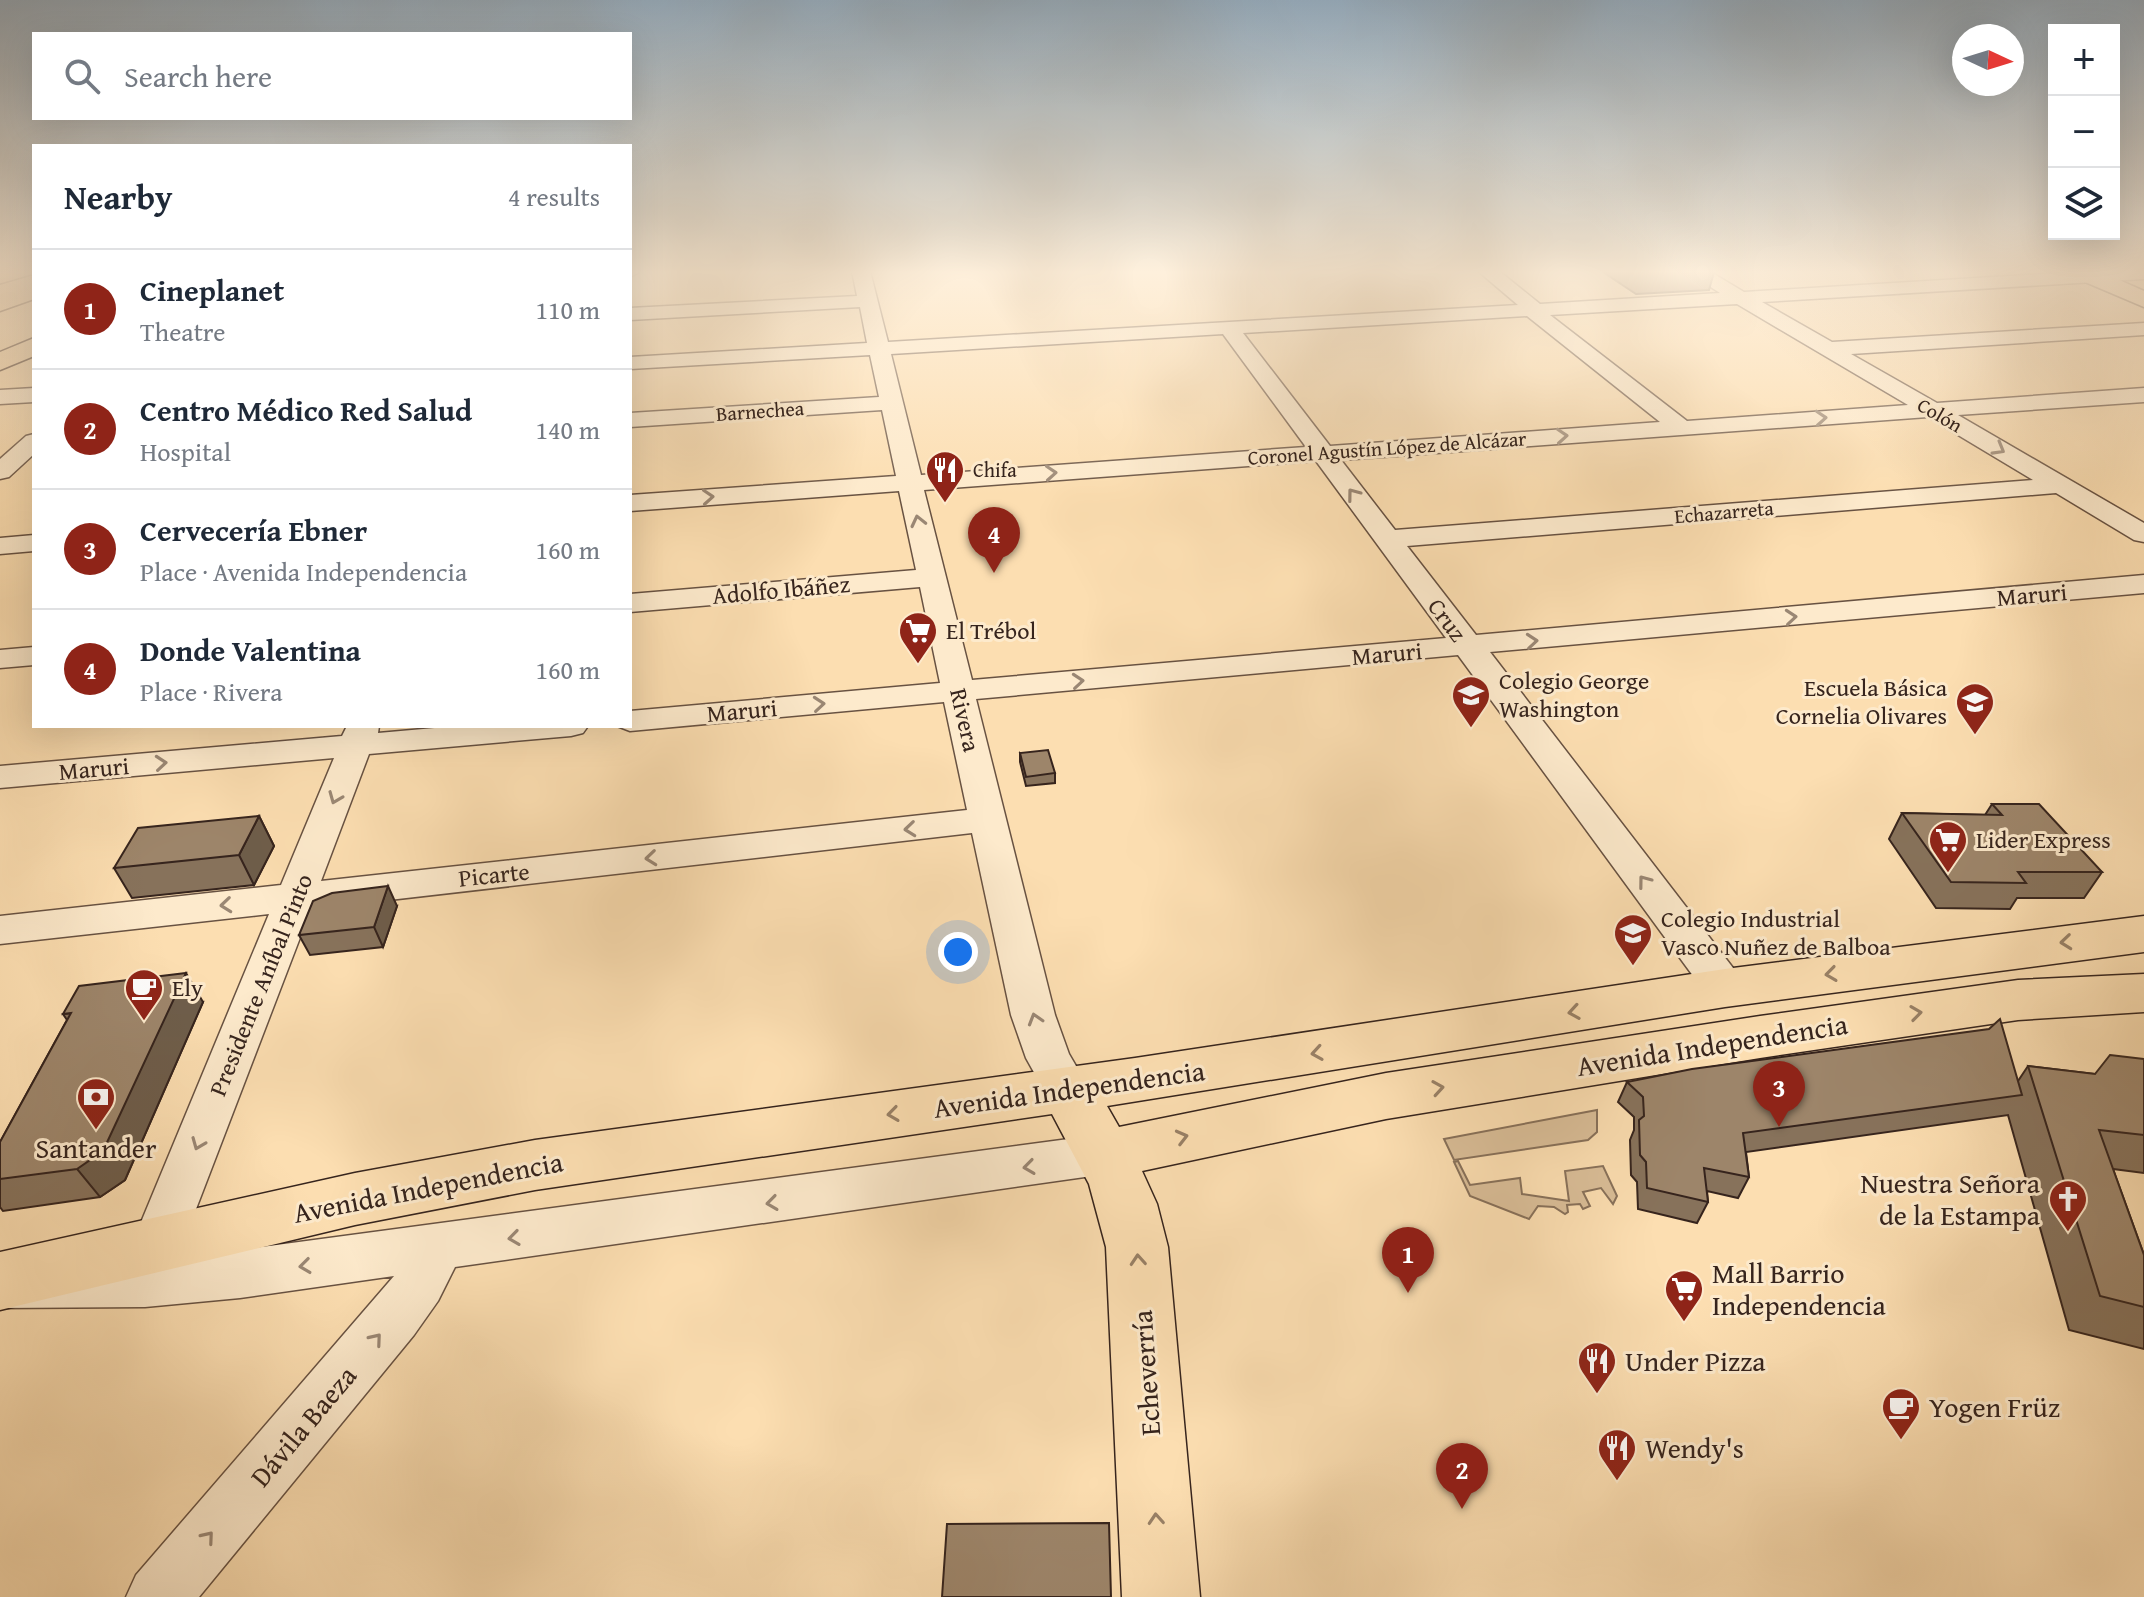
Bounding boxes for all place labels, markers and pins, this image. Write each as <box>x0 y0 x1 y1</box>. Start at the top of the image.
restaurant icon: Chifa <box>924 449 966 504</box>
place label: Chifa <box>973 455 1017 484</box>
pin: 4 <box>968 507 1020 573</box>
supermarket icon: El Trébol <box>897 610 939 665</box>
place label: El Trébol <box>946 613 1036 648</box>
place label: Colegio George Washington <box>1499 663 1649 726</box>
place label: Escuela Básica Cornelia Olivares <box>1776 670 1948 733</box>
school or university icon: Colegio George Washington <box>1450 674 1492 729</box>
school or university icon: Escuela Básica Cornelia Olivares <box>1954 681 1996 736</box>
supermarket icon: Lider Express <box>1927 819 1969 874</box>
place label: Lider Express <box>1976 822 2111 857</box>
place label: Colegio Industrial Vasco Nuñez de Balboa <box>1661 901 1891 964</box>
school or university icon: Colegio Industrial Vasco Nuñez de Balboa <box>1612 912 1654 967</box>
cafe icon: Ely <box>123 967 165 1022</box>
place label: Ely <box>172 970 203 1005</box>
pin: 3 <box>1753 1061 1805 1127</box>
bank icon: Santander <box>75 1076 117 1131</box>
place label: Santander <box>35 1127 157 1168</box>
place label: Nuestra Señora de la Estampa <box>1860 1162 2041 1235</box>
church icon: Nuestra Señora de la Estampa <box>2047 1178 2089 1233</box>
pin: 1 <box>1382 1227 1434 1293</box>
place label: Mall Barrio Independencia <box>1712 1252 1886 1325</box>
supermarket icon: Mall Barrio Independencia <box>1663 1268 1705 1323</box>
restaurant icon: Under Pizza <box>1576 1340 1618 1395</box>
place label: Under Pizza <box>1625 1340 1766 1381</box>
cafe icon: Yogen Früz <box>1880 1386 1922 1441</box>
place label: Yogen Früz <box>1929 1386 2060 1427</box>
restaurant icon: Wendy's <box>1596 1427 1638 1482</box>
place label: Wendy's <box>1645 1427 1744 1468</box>
pin: 2 <box>1436 1443 1488 1509</box>

